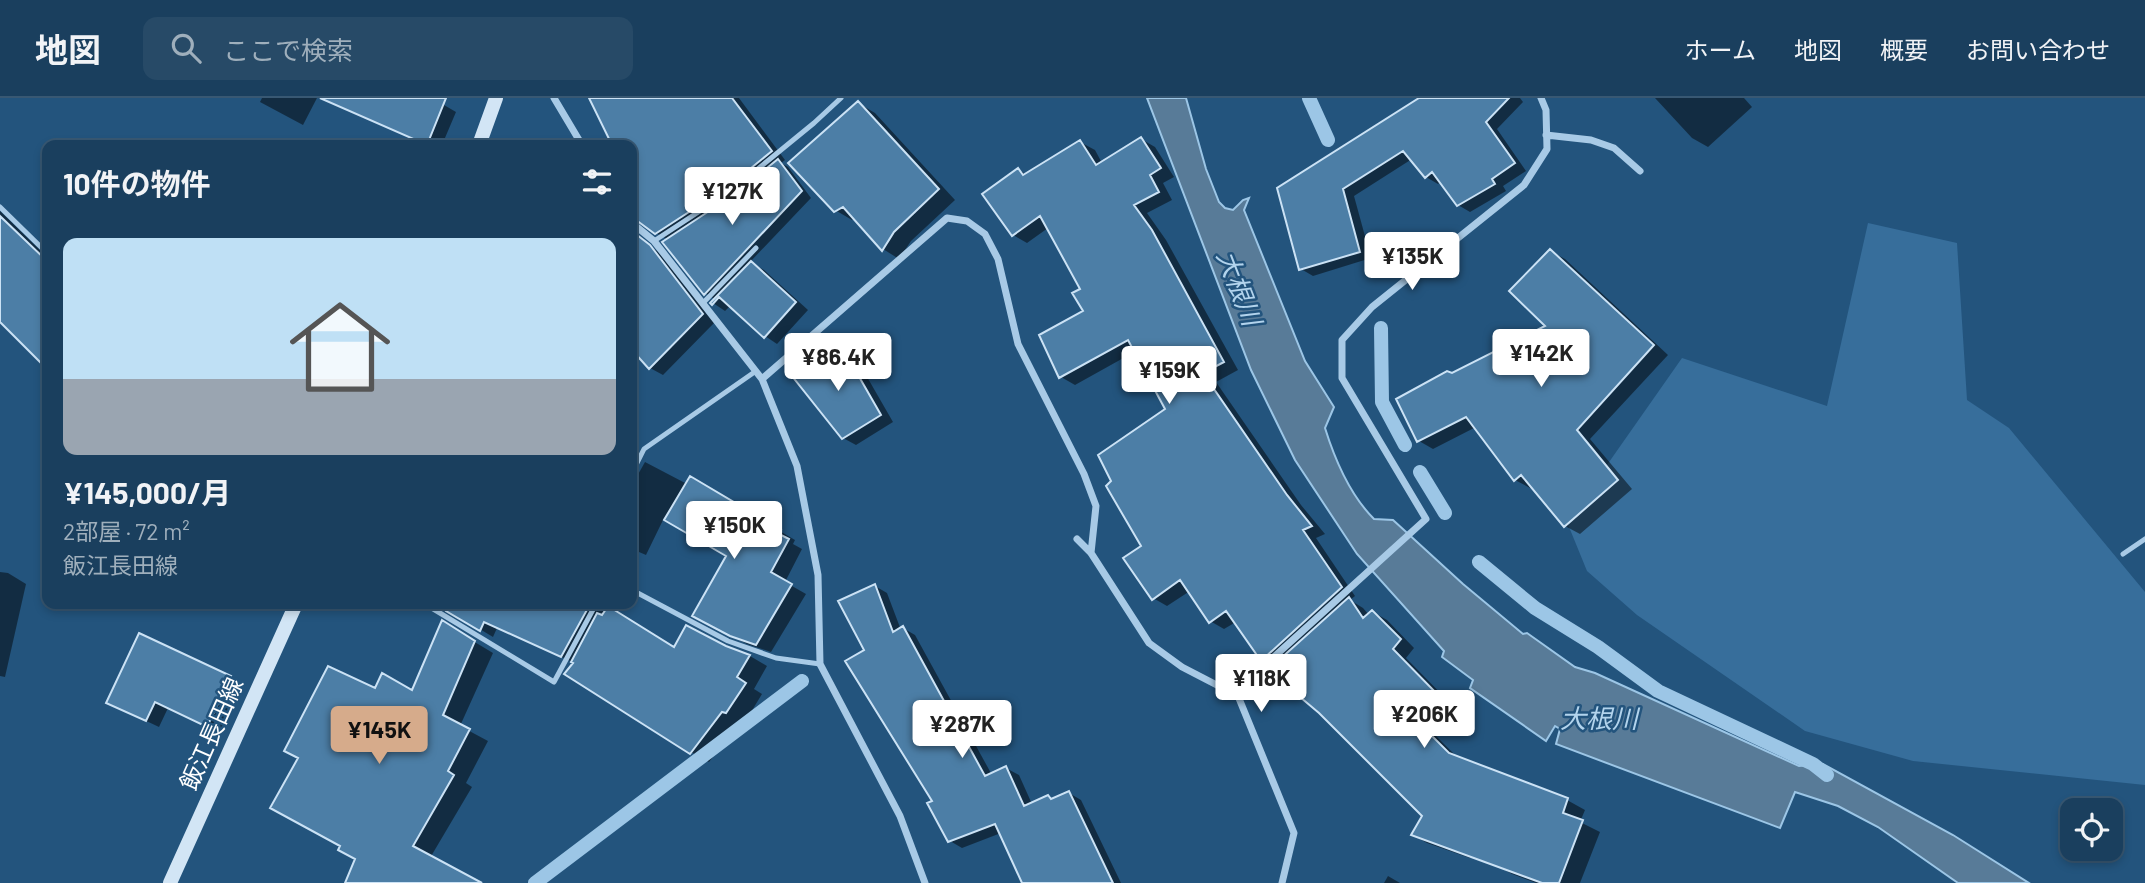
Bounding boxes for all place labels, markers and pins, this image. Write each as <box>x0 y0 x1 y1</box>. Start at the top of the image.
pin: ¥127K <box>683 167 781 227</box>
pin: ¥135K <box>1363 232 1461 292</box>
pin: ¥142K <box>1492 330 1590 389</box>
pin: ¥86.4K <box>781 334 895 393</box>
pin: ¥159K <box>1120 346 1218 406</box>
pin: ¥150K <box>685 502 783 561</box>
pin: ¥118K <box>1212 654 1310 714</box>
pin: ¥206K <box>1375 690 1473 750</box>
pin: ¥287K <box>913 700 1011 760</box>
pin: ¥145K <box>330 706 428 766</box>

